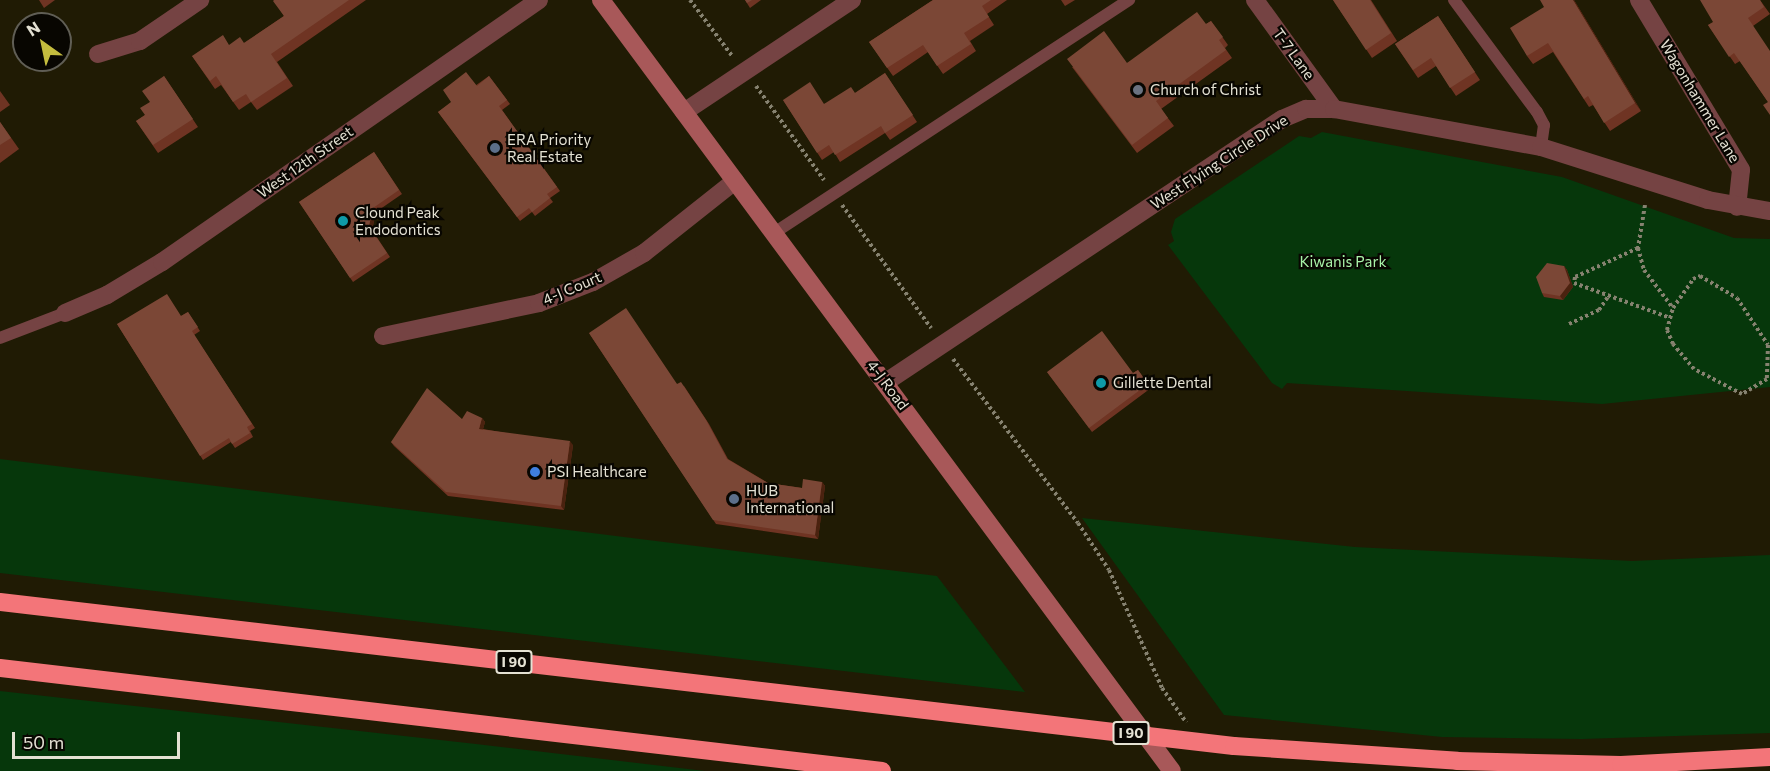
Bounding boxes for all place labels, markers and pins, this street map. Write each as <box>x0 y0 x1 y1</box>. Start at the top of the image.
place label: Church of Christ <box>1150 81 1261 99</box>
marker: Church of Christ <box>1131 83 1145 97</box>
place label: ERA Priority Real Estate <box>507 130 591 165</box>
marker: ERA Priority Real Estate <box>488 141 502 155</box>
place label: Clound Peak Endodontics <box>355 203 441 238</box>
marker: Clound Peak Endodontics <box>336 214 350 228</box>
place label: Gillette Dental <box>1113 374 1212 392</box>
marker: Gillette Dental <box>1094 376 1108 390</box>
place label: PSI Healthcare <box>547 463 647 481</box>
marker: PSI Healthcare <box>528 465 542 479</box>
place label: HUB International <box>746 481 834 516</box>
marker: HUB International <box>727 492 741 506</box>

